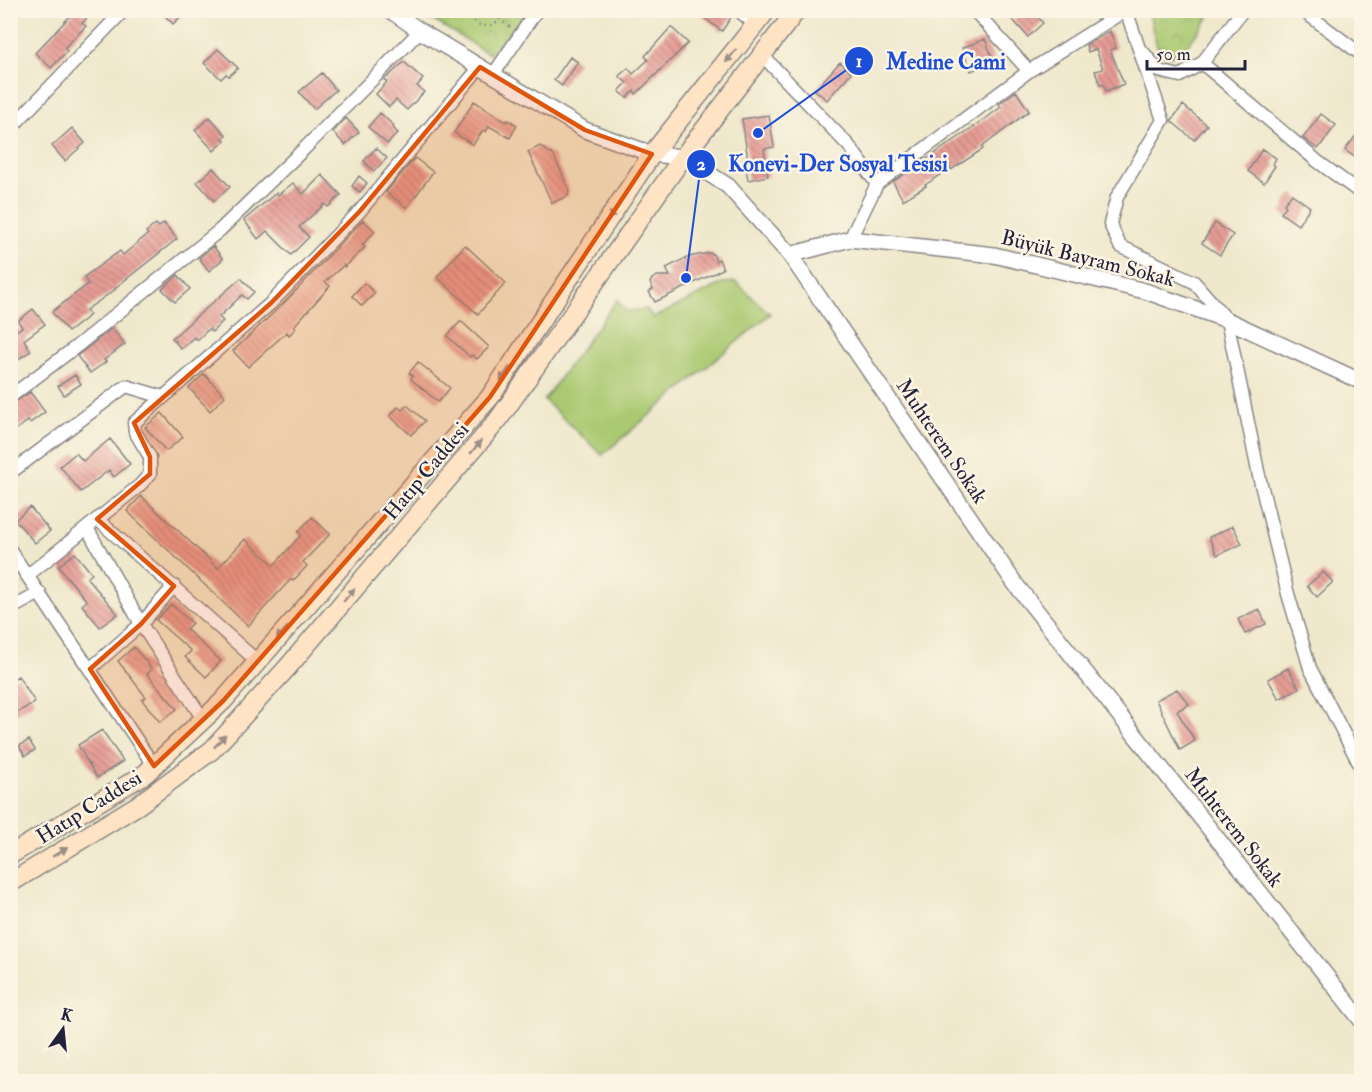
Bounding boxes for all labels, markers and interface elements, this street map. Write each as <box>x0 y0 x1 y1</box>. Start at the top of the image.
scale bar <box>1147 33 1244 71</box>
callout: Medine Cami <box>844 41 1018 81</box>
text: 50 m <box>1156 43 1191 66</box>
one-way arrow <box>724 48 737 64</box>
text: Medine Cami <box>885 48 1006 76</box>
text: 1 <box>856 50 862 73</box>
callout: Konevi-Der Sosyal Tesisi <box>686 144 960 184</box>
text: Konevi-Der Sosyal Tesisi <box>728 150 948 179</box>
text: 2 <box>696 153 706 176</box>
one-way arrow <box>608 204 619 220</box>
street label: Büyük Bayram Sokak <box>998 224 1178 293</box>
one-way arrow <box>500 366 511 382</box>
street label: Muhterem Sokak <box>890 374 993 509</box>
street label: Hatıp Caddesi <box>378 417 475 526</box>
one-way arrow <box>469 439 482 455</box>
one-way arrow <box>342 588 355 603</box>
one-way arrow <box>276 625 289 640</box>
one-way arrow <box>213 734 226 749</box>
street label: Muhterem Sokak <box>1178 762 1289 893</box>
street label: Hatıp Caddesi <box>31 764 147 851</box>
one-way arrow <box>52 847 68 858</box>
north arrow <box>33 999 93 1059</box>
text: K <box>59 1004 75 1027</box>

